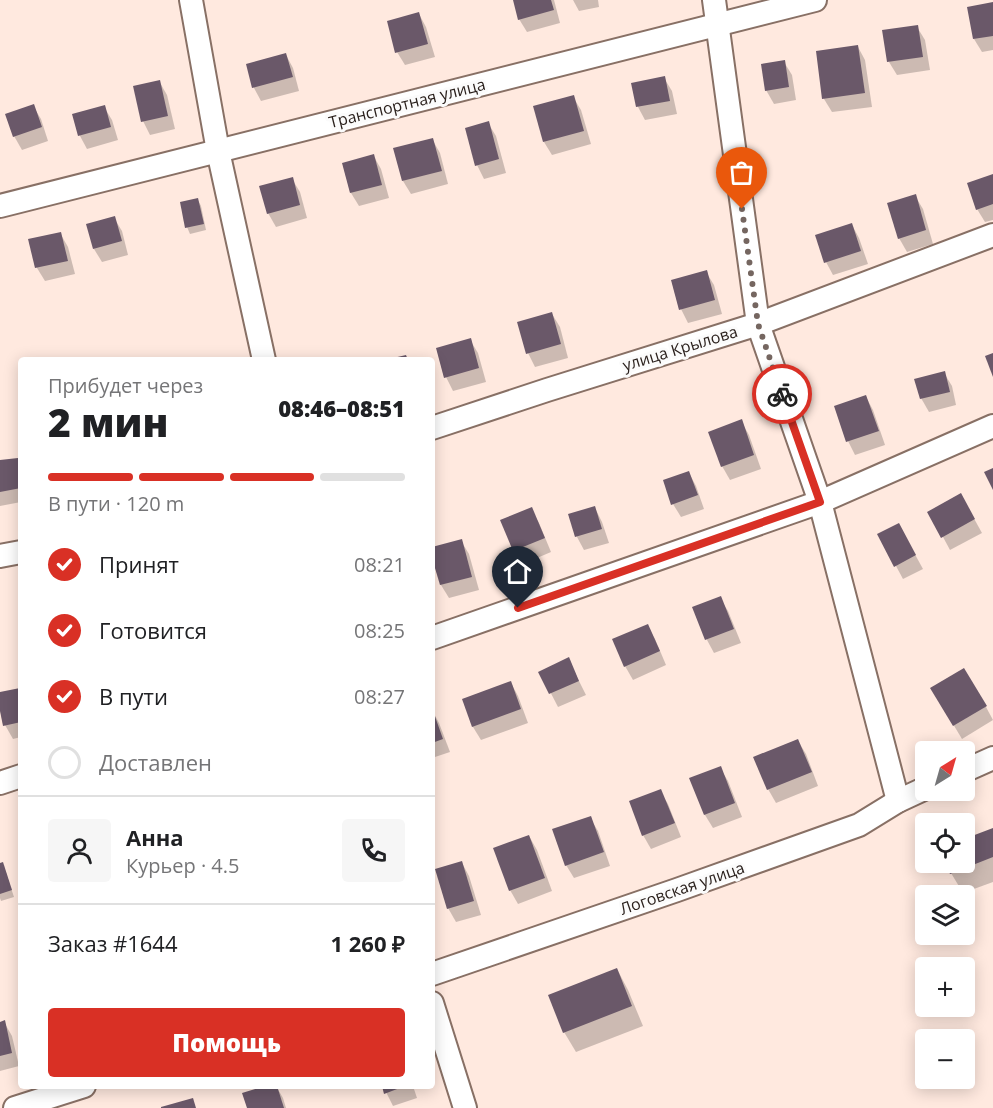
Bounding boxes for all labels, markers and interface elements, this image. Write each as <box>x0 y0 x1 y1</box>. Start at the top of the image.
street label: Транспортная улица <box>327 73 487 133</box>
pin <box>716 147 767 209</box>
icon: bag <box>725 156 758 189</box>
street label: улица Крылова <box>620 320 740 376</box>
courier <box>752 364 812 424</box>
text: Прибудет через <box>48 372 203 399</box>
icon: bike <box>766 378 799 411</box>
text: 08:46–08:51 <box>278 393 405 423</box>
text: 2 мин <box>48 395 168 448</box>
text: В пути · 120 m <box>48 490 184 517</box>
pin <box>492 546 543 608</box>
icon: check <box>48 548 81 581</box>
text: Принят <box>99 549 179 579</box>
text: 08:21 <box>354 551 405 578</box>
icon: home <box>501 555 534 588</box>
icon: check <box>48 614 81 647</box>
text: Готовится <box>99 615 207 645</box>
text: 08:25 <box>354 617 405 644</box>
icon: check <box>48 680 81 713</box>
text: В пути <box>99 681 168 711</box>
text: 08:27 <box>354 683 405 710</box>
north arrow <box>915 741 975 801</box>
map controls <box>915 741 975 1089</box>
text: Доставлен <box>99 747 212 777</box>
button: locate <box>915 813 975 873</box>
button: person <box>48 819 111 882</box>
button: phone <box>342 819 405 882</box>
text: Анна <box>126 822 184 852</box>
text: Курьер · 4.5 <box>126 852 240 879</box>
street label: Логовская улица <box>617 856 747 920</box>
button: layers <box>915 885 975 945</box>
text: Заказ #1644 <box>48 928 178 958</box>
text: 1 260 ₽ <box>330 928 405 958</box>
button: + <box>915 957 975 1017</box>
button: Помощь <box>48 1008 405 1077</box>
button: − <box>915 1029 975 1089</box>

